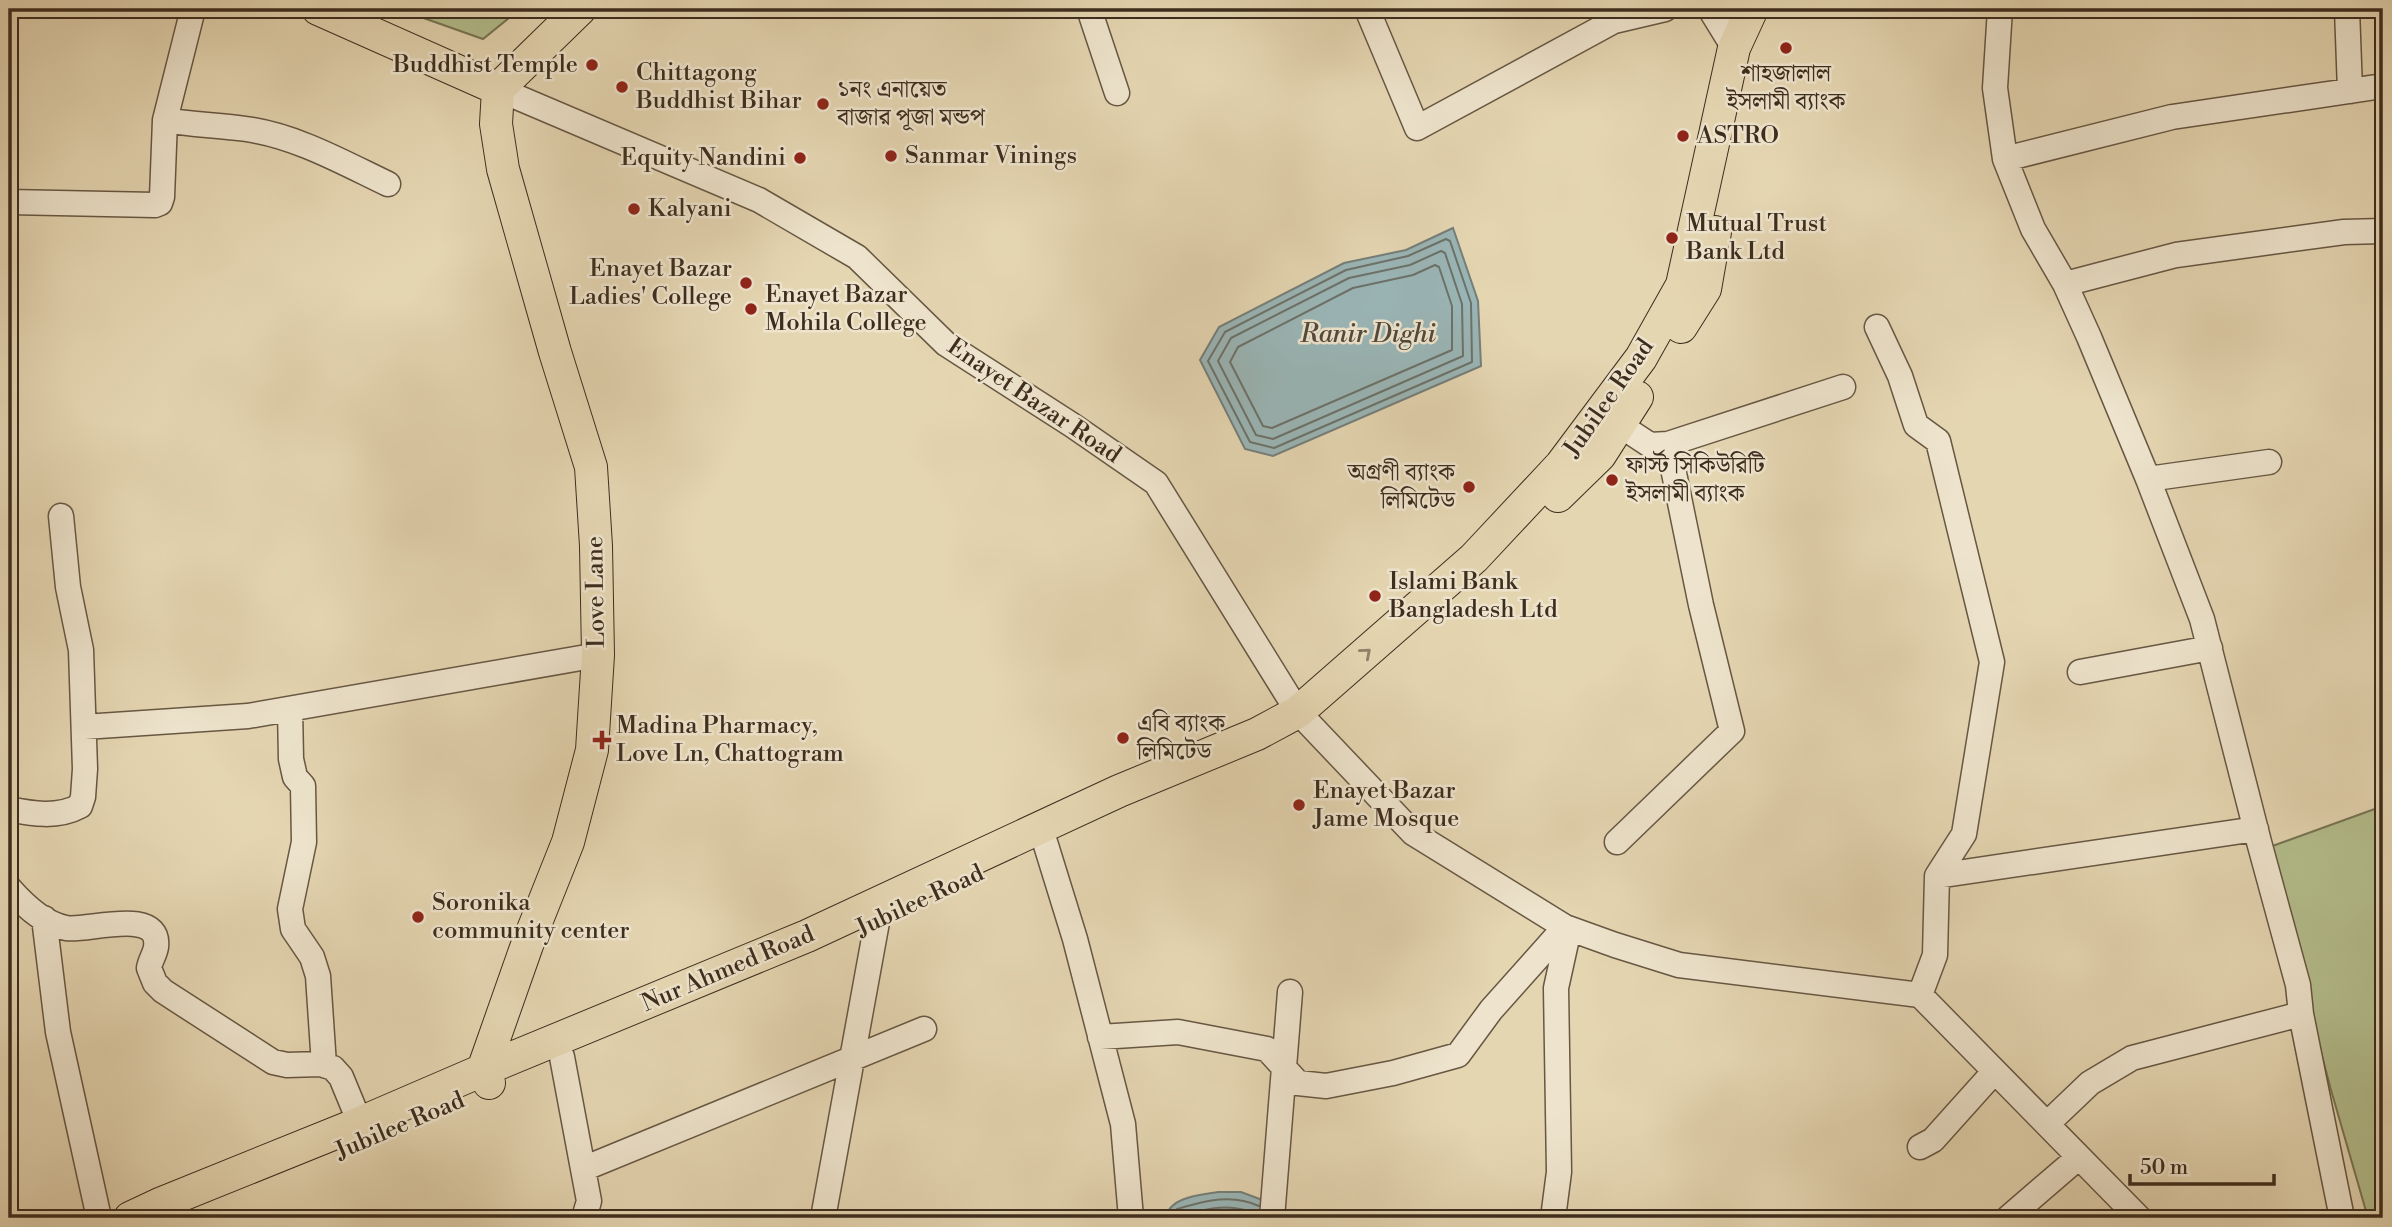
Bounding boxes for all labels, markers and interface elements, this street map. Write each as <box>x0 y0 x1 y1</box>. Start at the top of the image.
marker: শাহজালাল ইসলামী ব্যাংক <box>1778 40 1794 56</box>
place label: Buddhist Temple <box>392 50 578 80</box>
marker: Buddhist Temple <box>584 57 600 73</box>
place label: Chittagong Buddhist Bihar <box>635 58 802 116</box>
place label: শাহজালাল ইসলামী ব্যাংক <box>1726 59 1846 117</box>
place label: ১নং এনায়েত বাজার পূজা মন্ডপ <box>836 75 986 133</box>
marker: Chittagong Buddhist Bihar <box>614 79 630 95</box>
marker: ১নং এনায়েত বাজার পূজা মন্ডপ <box>815 96 831 112</box>
place label: ASTRO <box>1696 121 1779 151</box>
marker: ASTRO <box>1675 128 1691 144</box>
place label: Sanmar Vinings <box>905 141 1077 171</box>
place label: Equity Nandini <box>620 143 786 173</box>
marker: Sanmar Vinings <box>883 148 899 164</box>
marker: Equity Nandini <box>792 150 808 166</box>
place label: Kalyani <box>648 194 732 224</box>
marker: Kalyani <box>626 201 642 217</box>
place label: Mutual Trust Bank Ltd <box>1685 209 1828 267</box>
marker: Mutual Trust Bank Ltd <box>1664 230 1680 246</box>
place label: Enayet Bazar Ladies' College <box>569 254 732 312</box>
marker: Enayet Bazar Ladies' College <box>738 275 754 291</box>
place label: Enayet Bazar Mohila College <box>765 280 927 338</box>
marker: Enayet Bazar Mohila College <box>743 301 759 317</box>
water label: Ranir Dighi <box>1299 318 1437 350</box>
street label: Enayet Bazar Road <box>941 332 1127 470</box>
street label: Jubilee Road <box>1557 333 1661 464</box>
place label: ফার্স্ট সিকিউরিটি ইসলামী ব্যাংক <box>1625 449 1766 509</box>
place label: অগ্রণী ব্যাংক লিমিটেড <box>1346 458 1456 516</box>
marker: ফার্স্ট সিকিউরিটি ইসলামী ব্যাংক <box>1604 472 1620 488</box>
marker: অগ্রণী ব্যাংক লিমিটেড <box>1461 479 1477 495</box>
street label: Love Lane <box>580 536 612 648</box>
place label: Islami Bank Bangladesh Ltd <box>1388 567 1558 625</box>
marker: Islami Bank Bangladesh Ltd <box>1367 588 1383 604</box>
one-way arrow <box>1358 649 1371 661</box>
place label: এবি ব্যাংক লিমিটেড <box>1136 709 1226 767</box>
place label: Madina Pharmacy, Love Ln, Chattogram <box>616 711 844 769</box>
marker: এবি ব্যাংক লিমিটেড <box>1115 730 1131 746</box>
marker: Madina Pharmacy, Love Ln, Chattogram <box>594 732 610 748</box>
place label: Enayet Bazar Jame Mosque <box>1312 776 1459 834</box>
marker: Enayet Bazar Jame Mosque <box>1291 797 1307 813</box>
street label: Jubilee Road <box>850 858 989 944</box>
place label: Soronika community center <box>432 888 630 946</box>
marker: Soronika community center <box>410 909 426 925</box>
street label: Nur Ahmed Road <box>637 919 819 1019</box>
street label: Jubilee Road <box>330 1085 469 1167</box>
scale bar <box>2130 1143 2273 1187</box>
text: 50 m <box>2140 1155 2188 1181</box>

